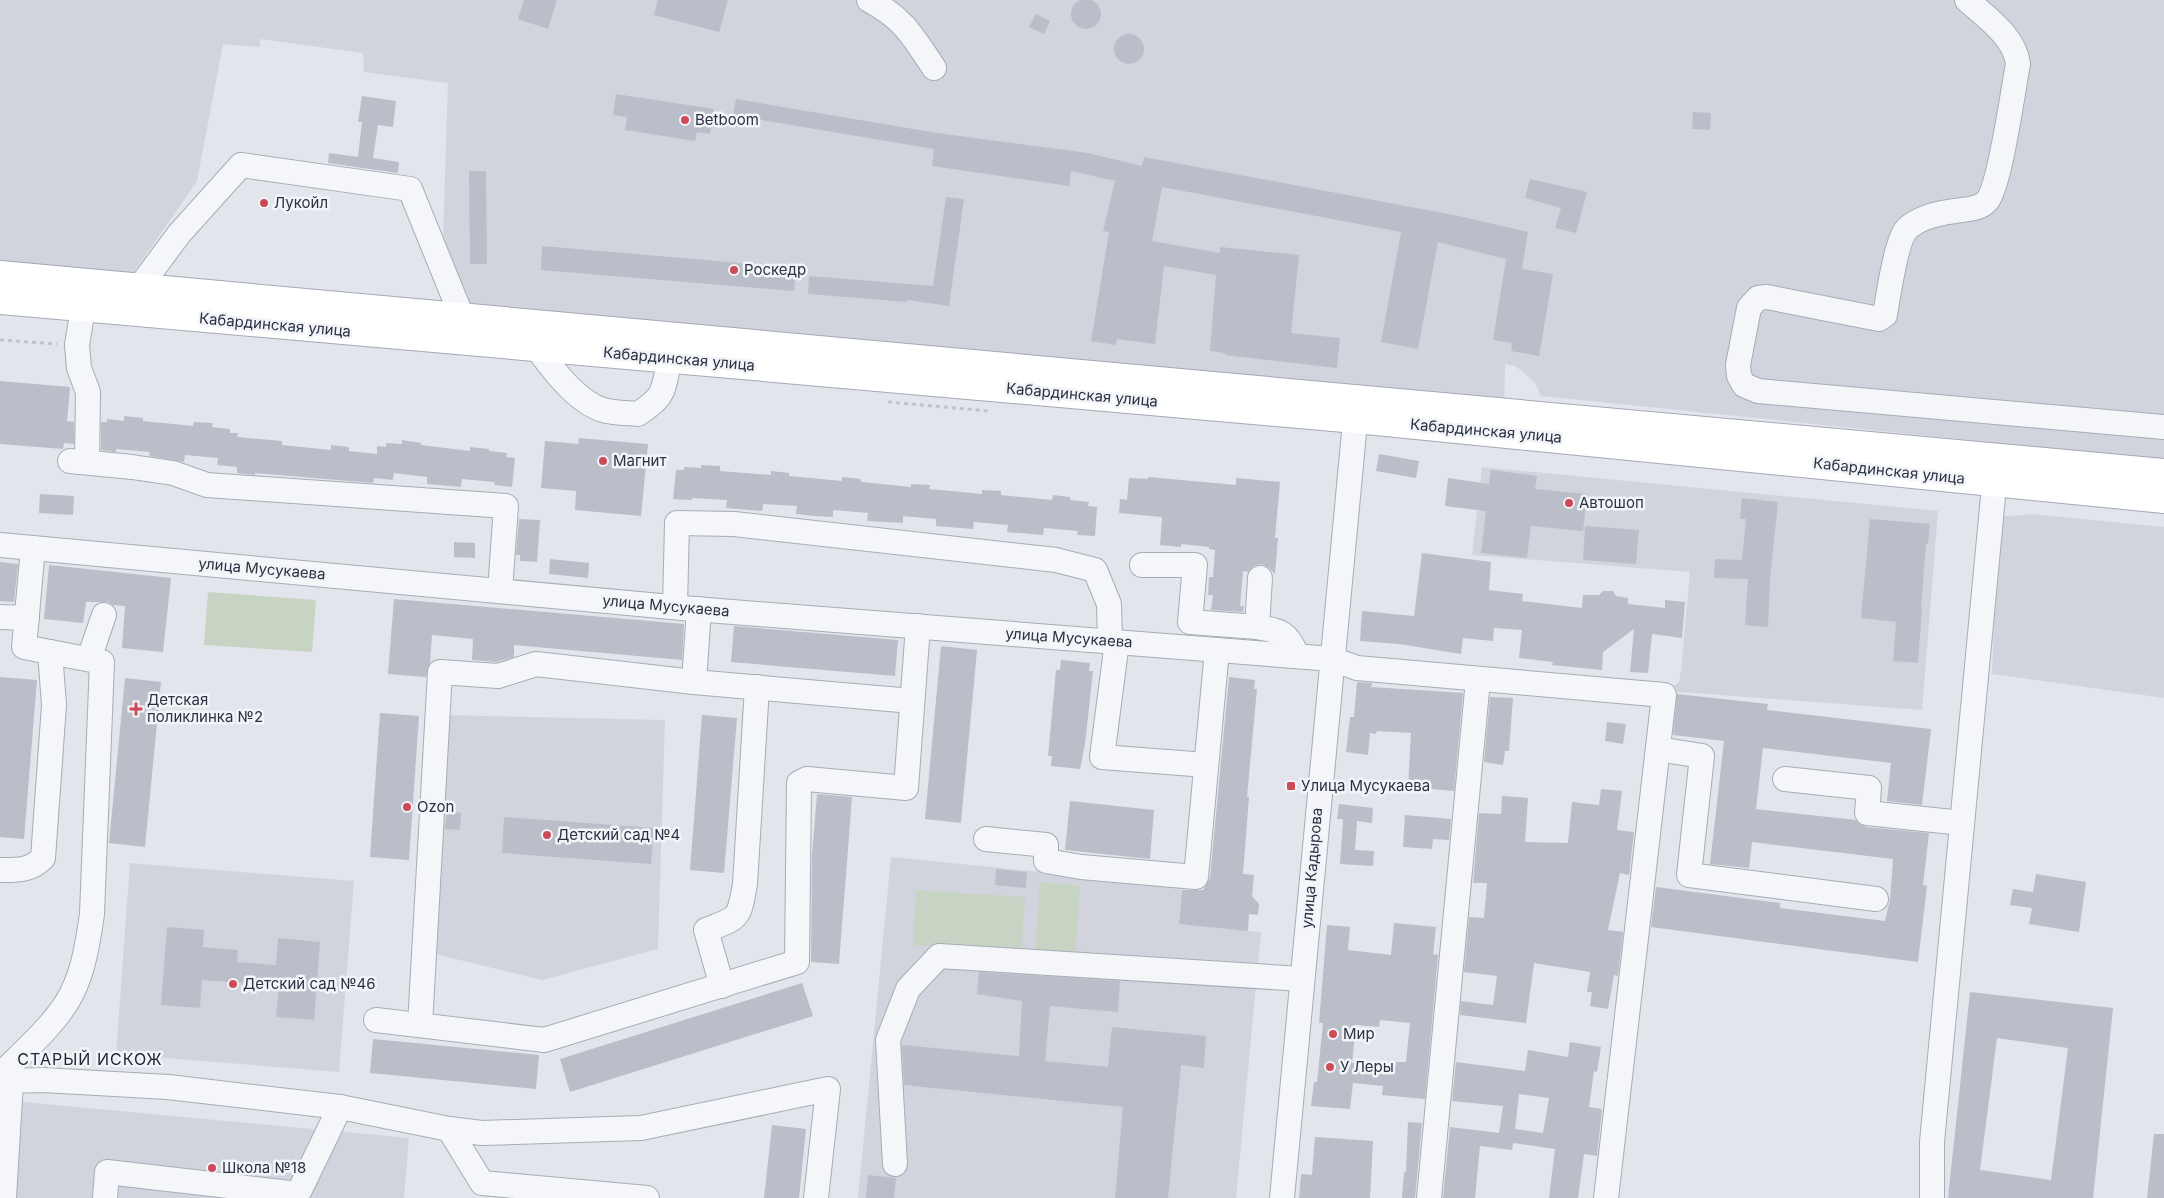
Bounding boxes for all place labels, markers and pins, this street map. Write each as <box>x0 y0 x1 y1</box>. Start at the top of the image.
place label: Betboom <box>695 110 759 129</box>
marker: Betboom <box>679 114 691 126</box>
place label: Лукойл <box>274 193 328 212</box>
marker: Лукойл <box>258 197 270 209</box>
place label: Роскедр <box>744 260 806 279</box>
marker: Роскедр <box>728 264 740 276</box>
place label: Магнит <box>613 451 666 470</box>
marker: Магнит <box>597 455 609 467</box>
place label: Автошоп <box>1579 493 1644 512</box>
marker: Автошоп <box>1563 497 1575 509</box>
place label: Детская поликлинка №2 <box>147 690 263 726</box>
marker: Детская поликлинка №2 <box>129 702 143 716</box>
place label: Улица Мусукаева <box>1301 776 1430 795</box>
marker: Улица Мусукаева <box>1285 780 1297 792</box>
place label: Ozon <box>417 797 454 816</box>
marker: Ozon <box>401 801 413 813</box>
place label: Детский сад №4 <box>557 825 680 844</box>
marker: Детский сад №4 <box>541 829 553 841</box>
place label: Детский сад №46 <box>243 974 376 993</box>
marker: Детский сад №46 <box>227 978 239 990</box>
place label: Мир <box>1343 1024 1375 1043</box>
marker: Мир <box>1327 1028 1339 1040</box>
place label: У Леры <box>1340 1057 1394 1076</box>
marker: У Леры <box>1324 1061 1336 1073</box>
place label: Школа №18 <box>222 1158 306 1177</box>
marker: Школа №18 <box>206 1162 218 1174</box>

